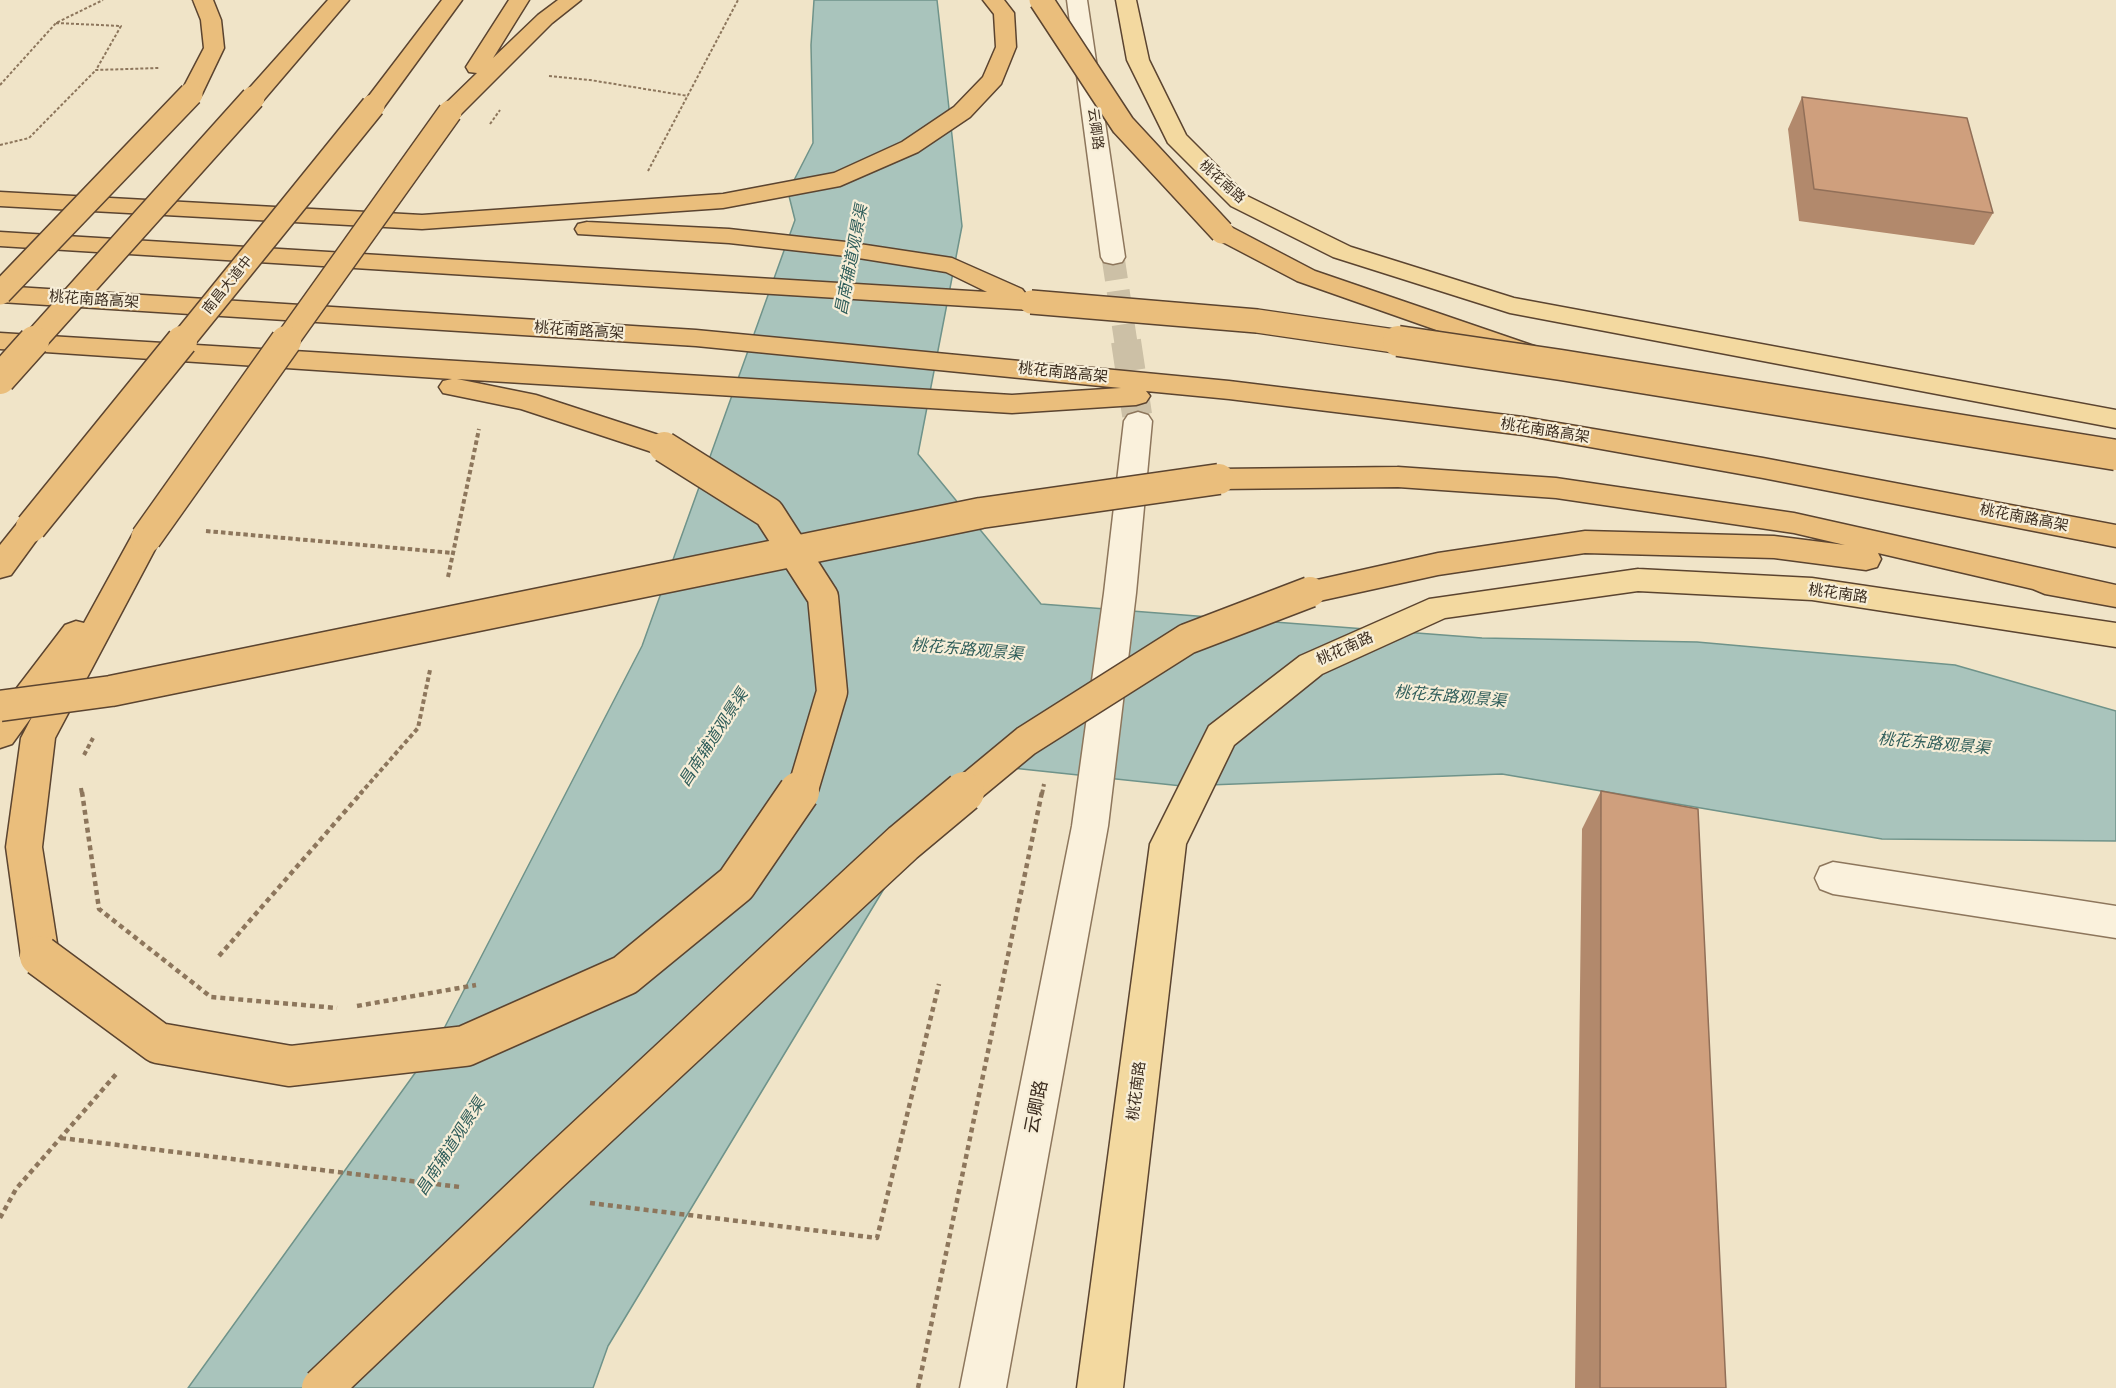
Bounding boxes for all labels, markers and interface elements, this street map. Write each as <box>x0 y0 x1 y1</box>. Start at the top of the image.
street label: 云卿路 <box>1084 107 1106 151</box>
street label: 桃花南路 <box>1196 157 1248 207</box>
water label: 昌南辅道观景渠 <box>832 203 872 317</box>
street label: 南昌大道中 <box>199 253 257 317</box>
street label: 桃花南路高架 <box>48 288 140 312</box>
street label: 桃花南路高架 <box>533 319 625 343</box>
street label: 桃花南路高架 <box>1017 359 1109 387</box>
street label: 桃花南路高架 <box>1499 415 1591 447</box>
street label: 桃花南路高架 <box>1978 501 2070 535</box>
street label: 桃花南路 <box>1807 581 1869 607</box>
street label: 桃花南路 <box>1314 629 1376 669</box>
water label: 桃花东路观景渠 <box>910 636 1024 664</box>
water label: 桃花东路观景渠 <box>1393 683 1507 711</box>
water label: 昌南辅道观景渠 <box>675 686 753 790</box>
water label: 桃花东路观景渠 <box>1877 730 1991 758</box>
street label: 桃花南路 <box>1124 1060 1150 1122</box>
street label: 云卿路 <box>1021 1078 1053 1136</box>
water label: 昌南辅道观景渠 <box>412 1095 490 1199</box>

